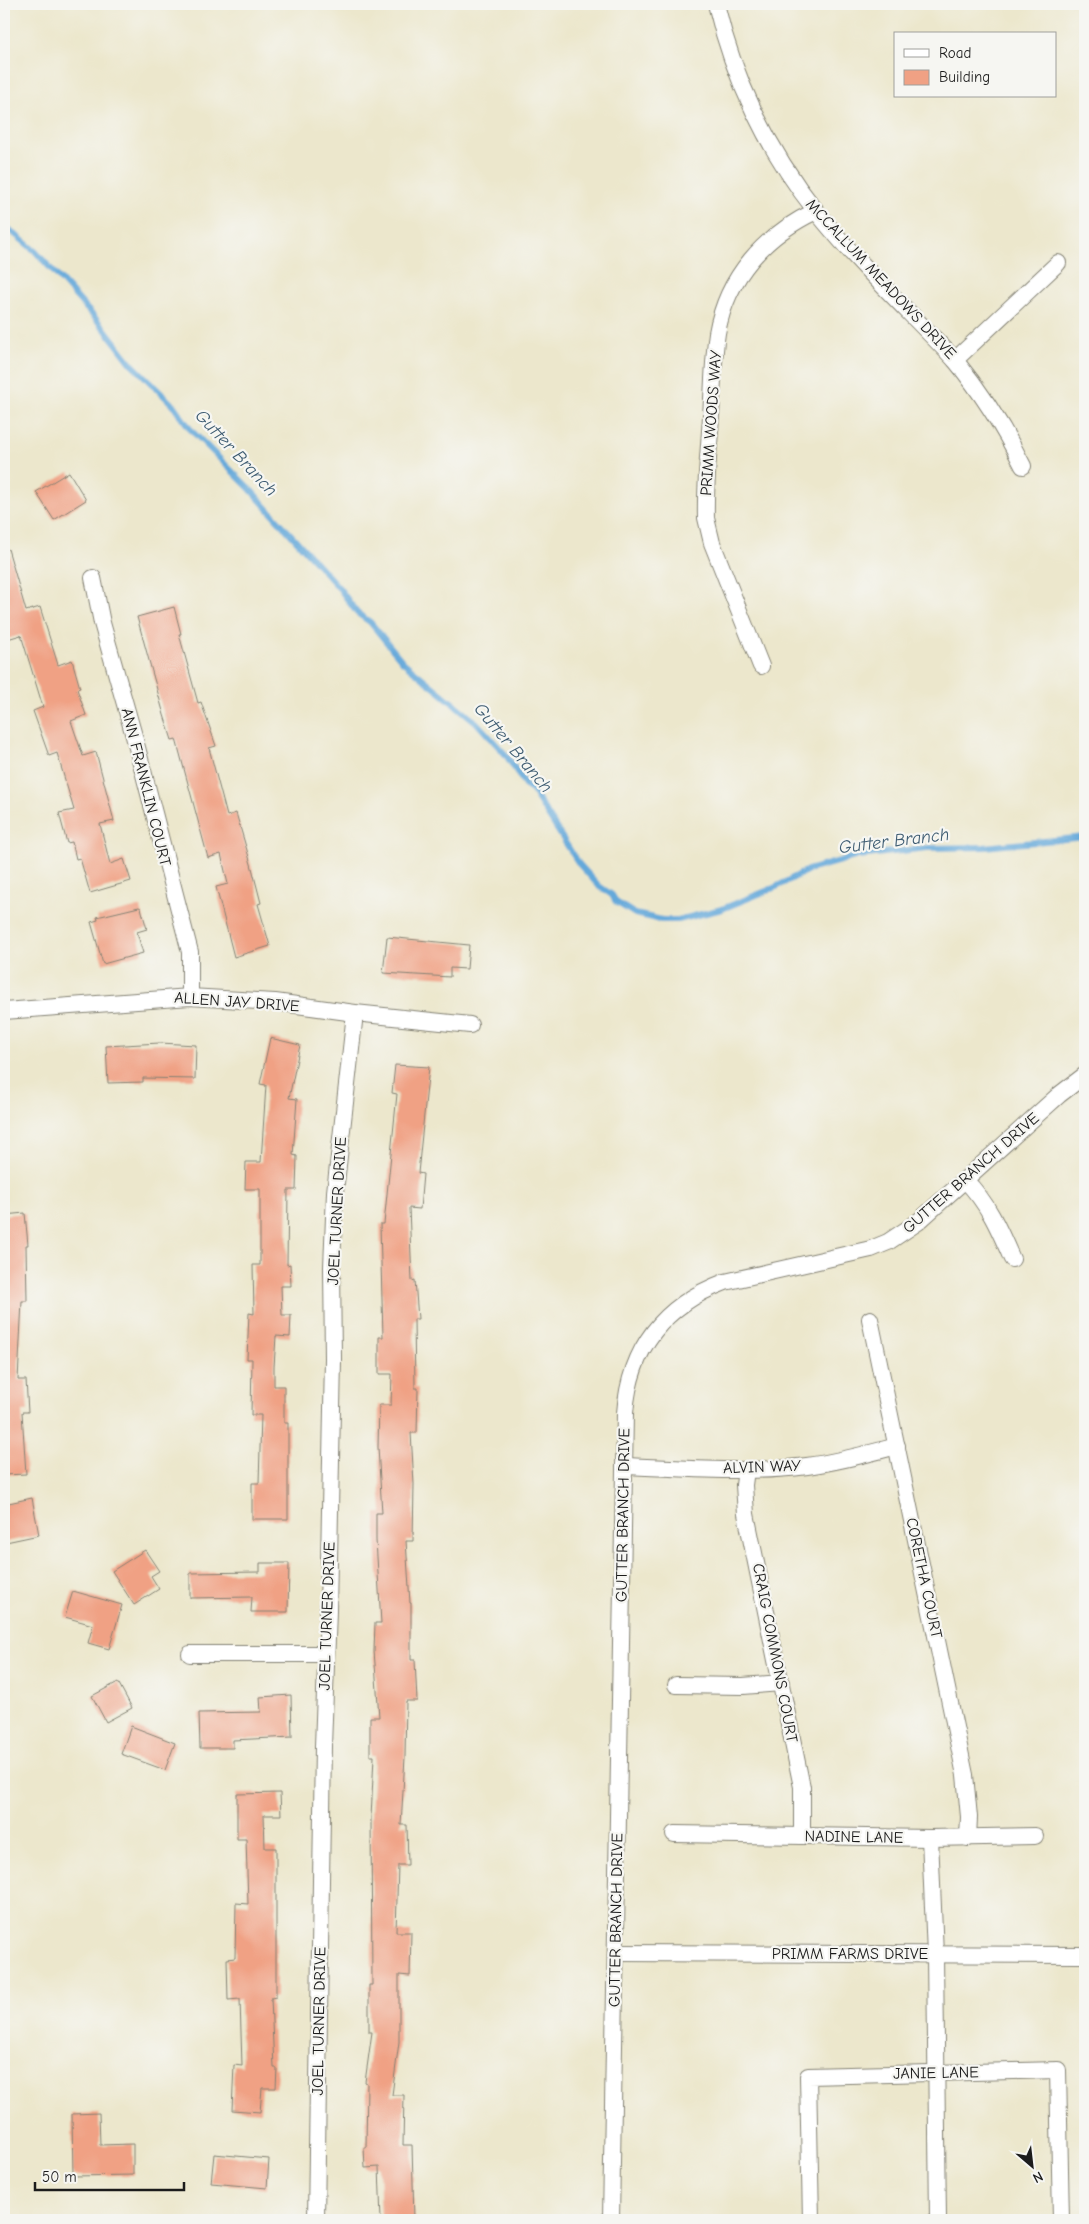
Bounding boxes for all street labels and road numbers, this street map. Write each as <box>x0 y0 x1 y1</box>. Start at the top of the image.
street label: MCCALLUM MEADOWS DRIVE <box>802 195 960 363</box>
street label: PRIMM WOODS WAY <box>697 349 725 496</box>
street label: ANN FRANKLIN COURT <box>118 706 175 869</box>
street label: ALLEN JAY DRIVE <box>174 989 301 1015</box>
street label: GUTTER BRANCH DRIVE <box>899 1109 1043 1237</box>
street label: JOEL TURNER DRIVE <box>324 1136 350 1286</box>
street label: GUTTER BRANCH DRIVE <box>612 1427 634 1602</box>
street label: ALVIN WAY <box>723 1457 802 1477</box>
street label: CORETHA COURT <box>902 1516 946 1641</box>
street label: JOEL TURNER DRIVE <box>315 1541 339 1691</box>
street label: CRAIG COMMONS COURT <box>749 1562 801 1745</box>
street label: NADINE LANE <box>804 1827 904 1847</box>
street label: GUTTER BRANCH DRIVE <box>605 1832 627 2007</box>
street label: PRIMM FARMS DRIVE <box>772 1945 929 1963</box>
street label: JOEL TURNER DRIVE <box>309 1946 329 2095</box>
street label: JANIE LANE <box>893 2063 979 2083</box>

